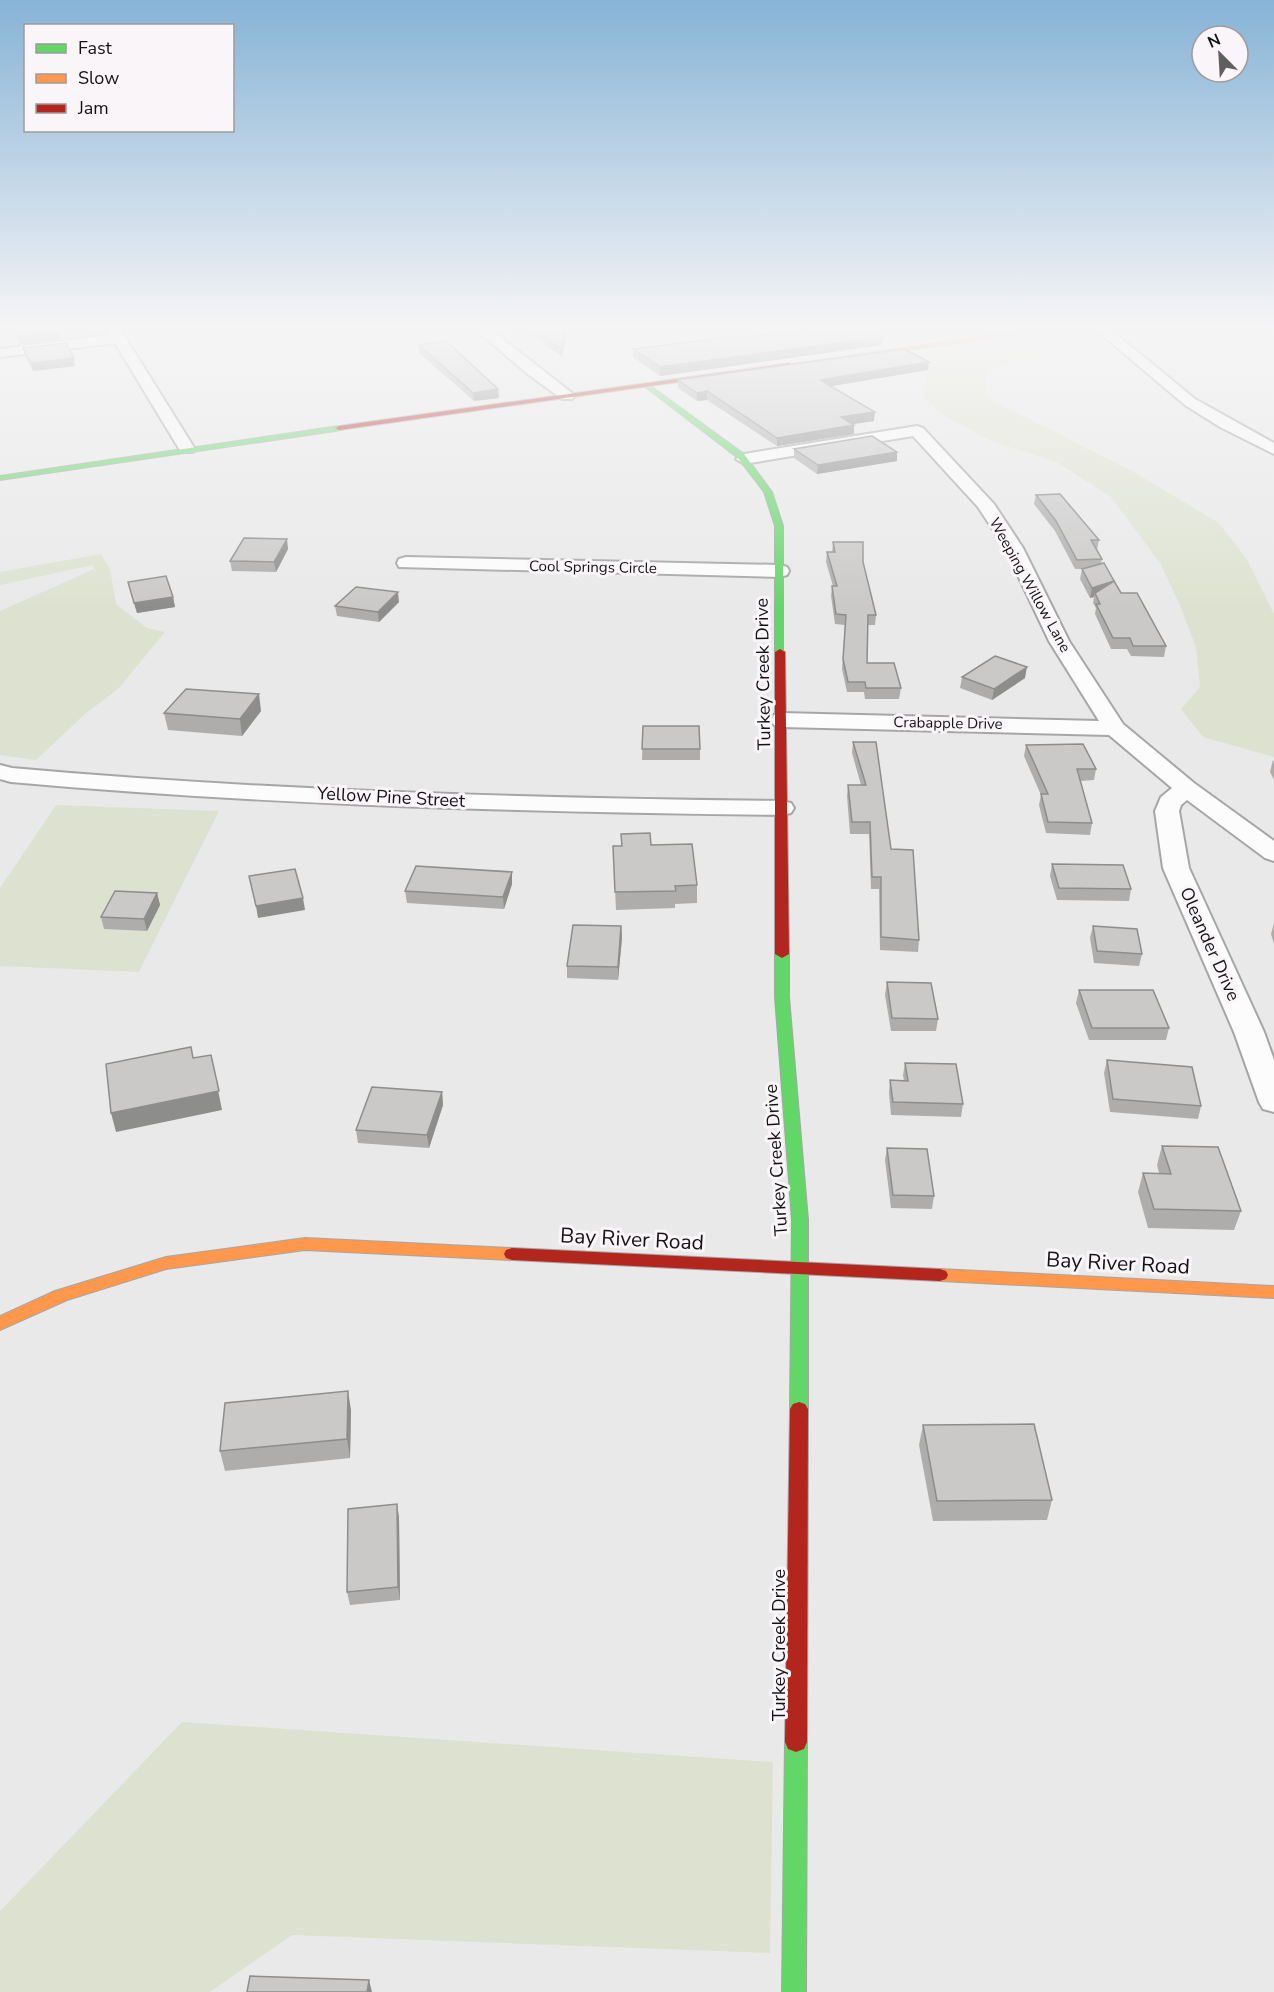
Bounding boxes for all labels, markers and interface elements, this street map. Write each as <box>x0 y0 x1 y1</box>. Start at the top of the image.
legend <box>24 24 234 132</box>
north arrow <box>1190 24 1250 84</box>
text: N <box>1204 29 1224 54</box>
text: Fast <box>78 36 113 60</box>
text: Slow <box>78 66 119 90</box>
text: Jam <box>77 96 109 120</box>
street label: Weeping Willow Lane <box>985 514 1075 656</box>
street label: Cool Springs Circle <box>529 556 657 578</box>
street label: Turkey Creek Drive <box>750 598 776 750</box>
street label: Crabapple Drive <box>893 712 1003 734</box>
street label: Yellow Pine Street <box>315 781 466 813</box>
street label: Oleander Drive <box>1174 883 1246 1005</box>
street label: Turkey Creek Drive <box>759 1083 793 1237</box>
street label: Bay River Road <box>559 1221 705 1257</box>
street label: Bay River Road <box>1045 1245 1191 1281</box>
street label: Turkey Creek Drive <box>767 1569 791 1721</box>

